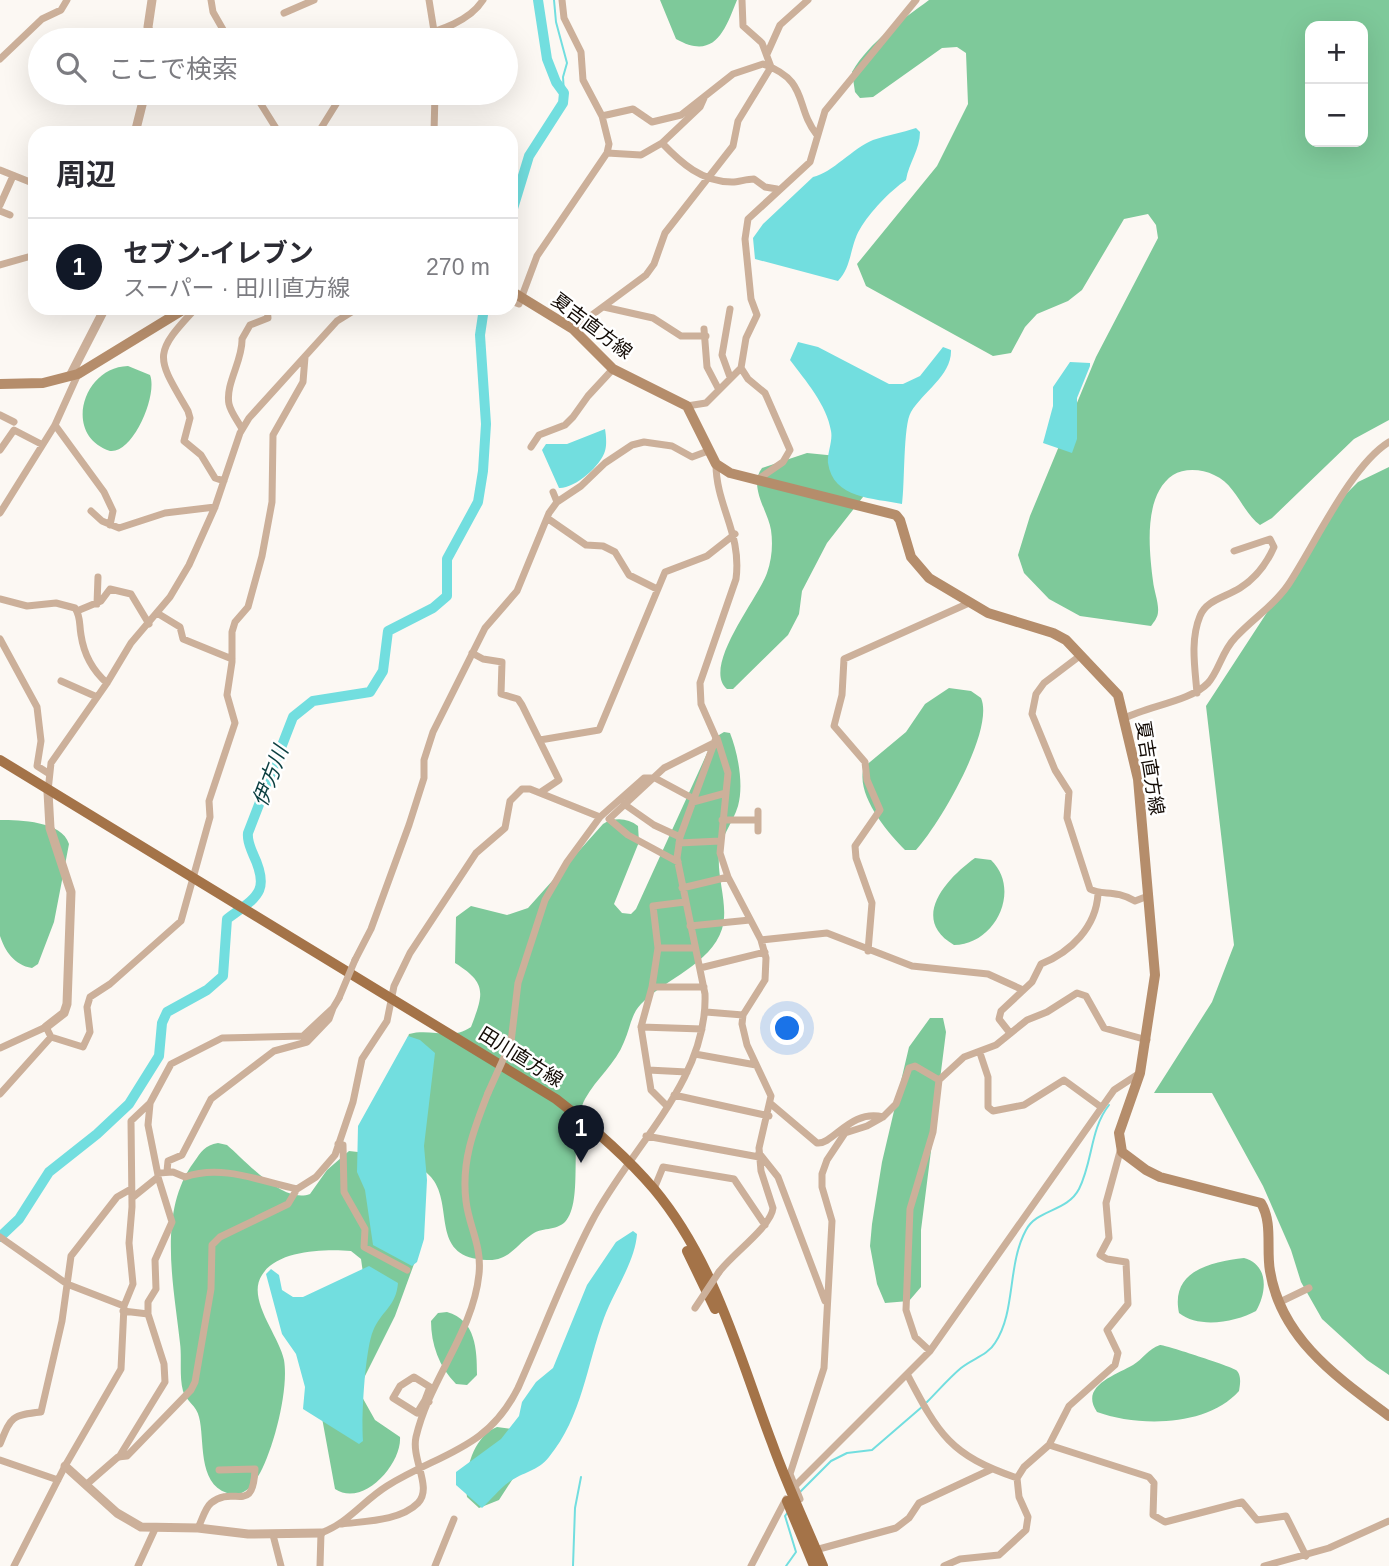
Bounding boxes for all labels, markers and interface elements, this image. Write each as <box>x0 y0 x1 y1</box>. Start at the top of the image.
map controls <box>1305 21 1368 147</box>
button: + <box>1305 21 1368 84</box>
search box <box>28 28 518 105</box>
icon: search <box>52 48 90 86</box>
text: ここで検索 <box>108 54 238 84</box>
button: − <box>1305 84 1368 147</box>
text: 周辺 <box>56 158 116 191</box>
text: セブン-イレブン <box>123 238 314 268</box>
text: 1 <box>73 254 85 280</box>
text: 270 m <box>426 254 490 280</box>
text: スーパー · 田川直方線 <box>123 275 350 301</box>
street label: 夏吉直方線 <box>548 289 636 363</box>
street label: 夏吉直方線 <box>1132 719 1168 817</box>
water label: 伊方川 <box>248 741 293 810</box>
your location <box>770 1011 804 1045</box>
street label: 田川直方線 <box>475 1023 567 1091</box>
pin: 1 <box>558 1105 604 1163</box>

